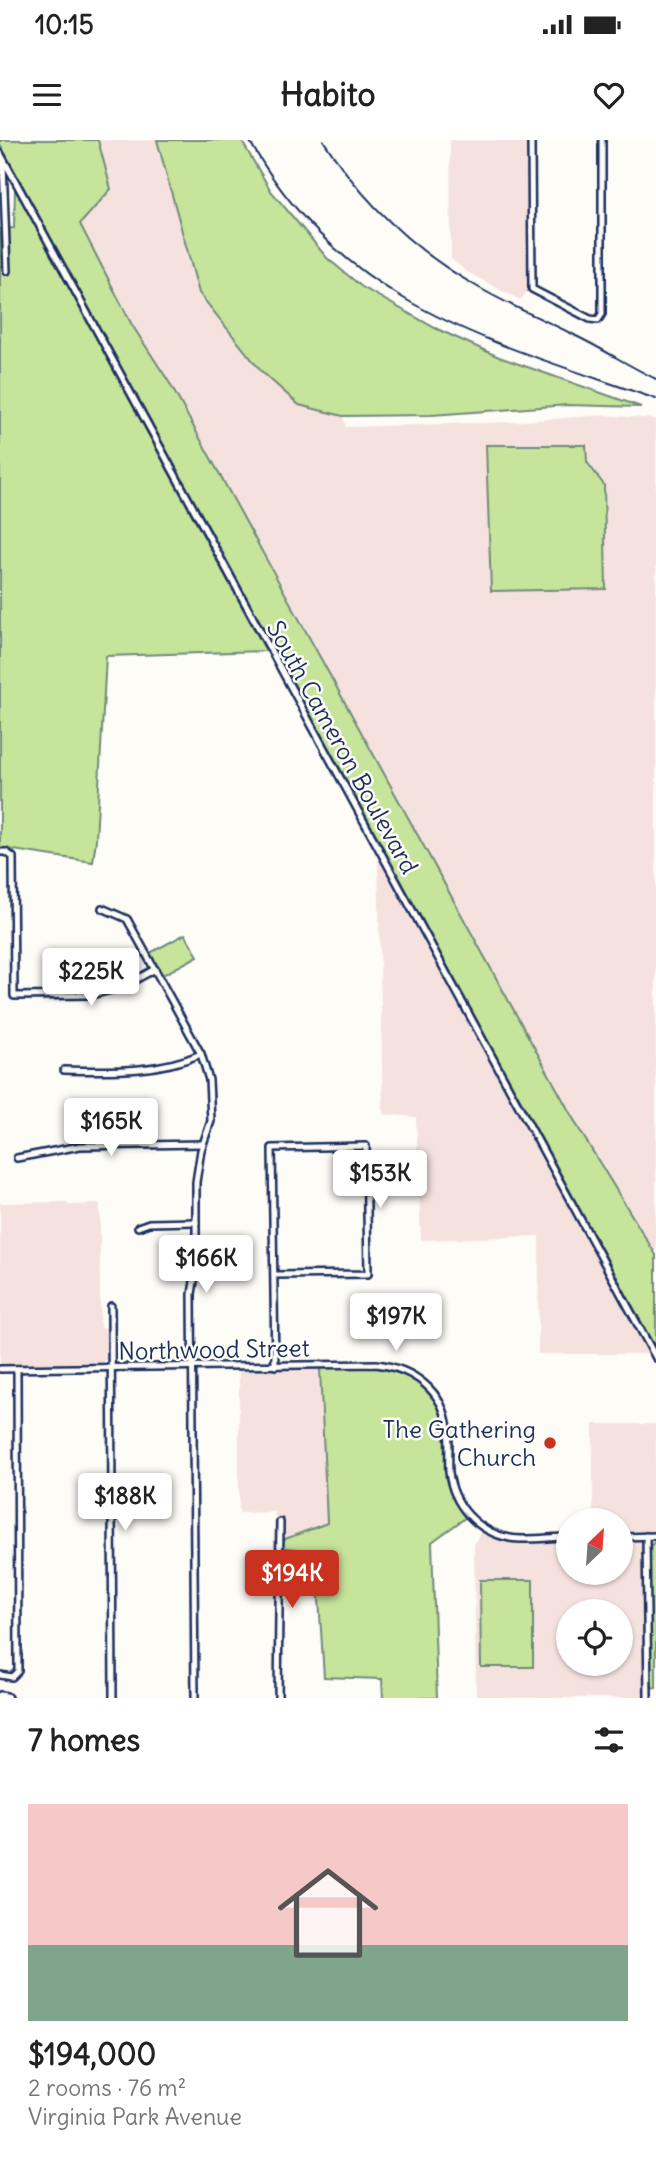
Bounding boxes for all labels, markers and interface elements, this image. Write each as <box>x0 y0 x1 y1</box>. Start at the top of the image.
text: 10:15 <box>35 8 94 41</box>
text: Habito <box>281 74 375 115</box>
icon: menu <box>28 76 66 114</box>
icon: heart <box>590 76 628 114</box>
street label: South Cameron Boulevard <box>261 615 425 879</box>
pin: $225K <box>42 948 140 1008</box>
text: $225K <box>58 956 124 985</box>
pin: $165K <box>62 1098 160 1158</box>
text: $165K <box>80 1106 142 1135</box>
pin: $153K <box>331 1150 429 1210</box>
text: $153K <box>349 1158 411 1187</box>
pin: $166K <box>157 1236 255 1295</box>
text: $166K <box>175 1243 237 1272</box>
pin: $197K <box>347 1294 445 1353</box>
text: $197K <box>366 1301 426 1330</box>
street label: Northwood Street <box>118 1332 310 1366</box>
place label: The Gathering Church <box>383 1414 536 1472</box>
marker: The Gathering Church <box>542 1435 558 1451</box>
pin: $188K <box>76 1474 174 1533</box>
text: $188K <box>94 1481 156 1510</box>
north arrow <box>556 1508 634 1586</box>
map controls <box>556 1508 633 1676</box>
pin: $194K <box>243 1550 341 1610</box>
text: $194K <box>261 1558 323 1587</box>
button: locate <box>556 1599 633 1676</box>
text: 7 homes <box>28 1721 140 1759</box>
icon: filters <box>590 1721 628 1759</box>
icon: home <box>265 1850 391 1976</box>
text: $194,000 <box>28 2035 156 2073</box>
text: 2 rooms · 76 m² <box>28 2073 186 2102</box>
text: Virginia Park Avenue <box>28 2102 242 2131</box>

